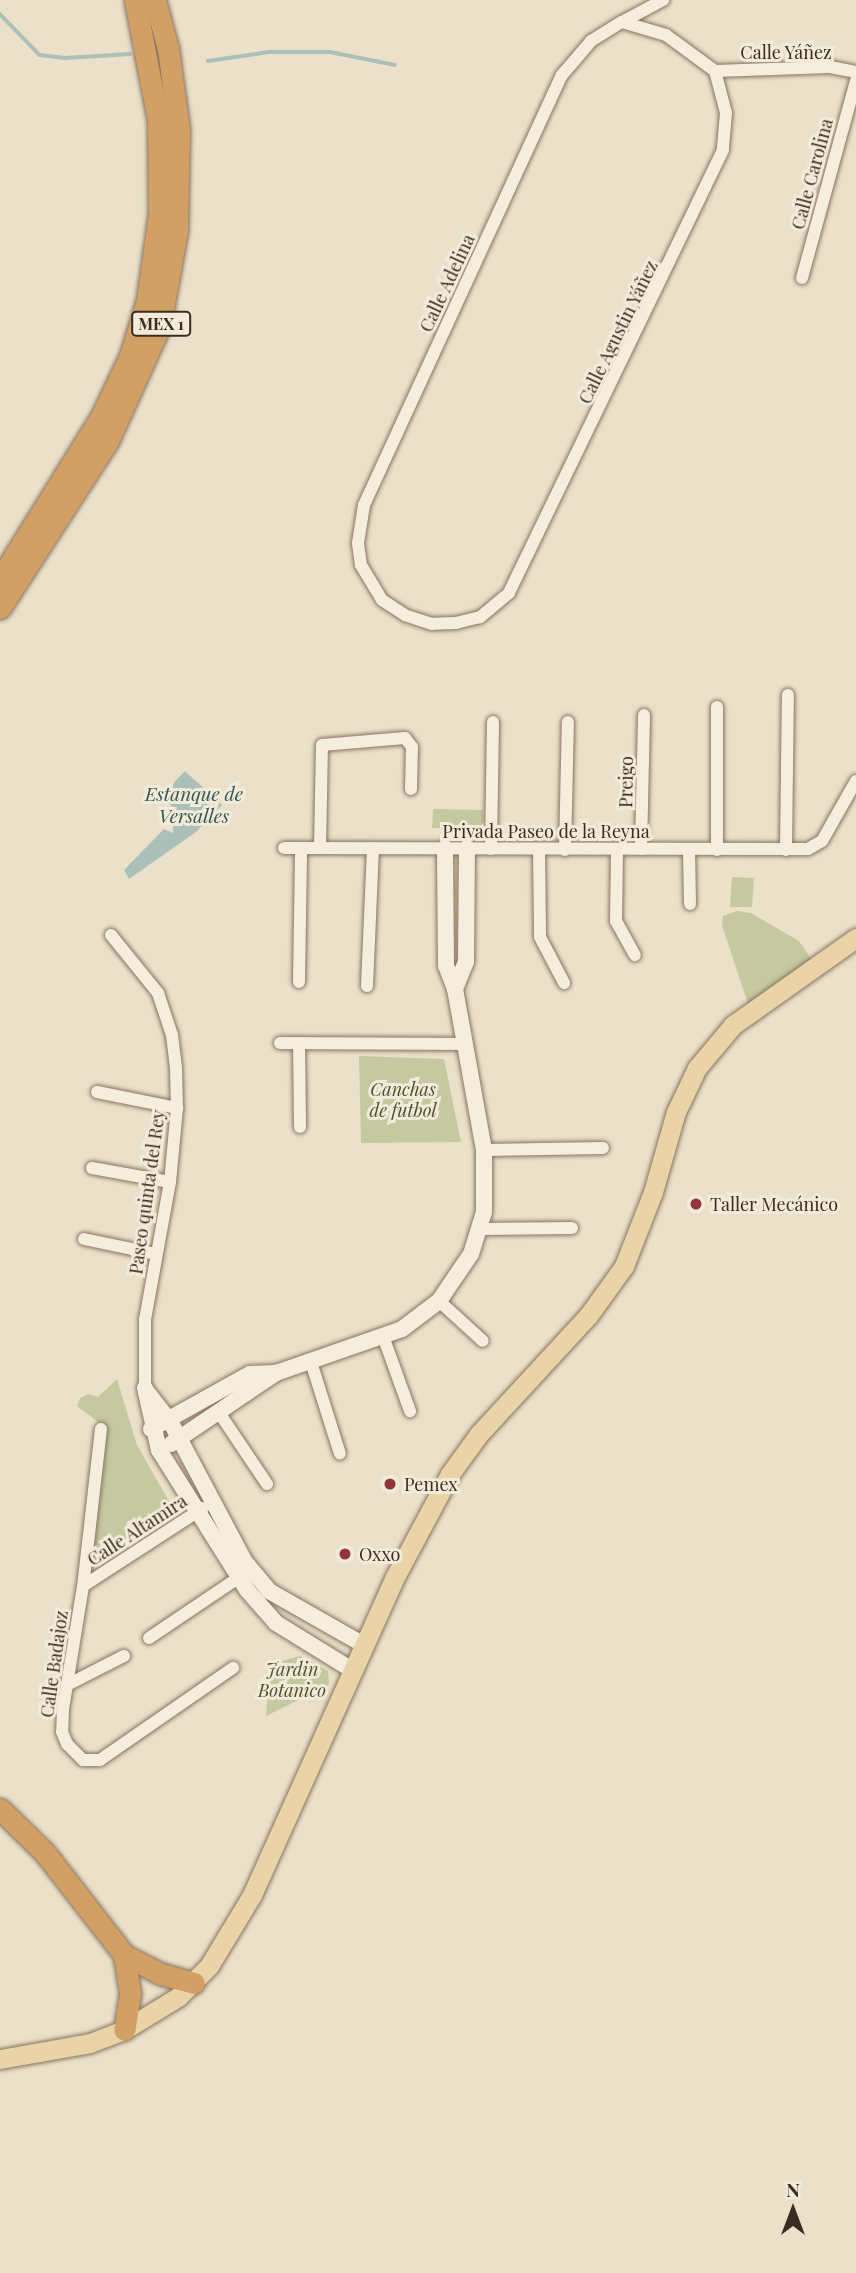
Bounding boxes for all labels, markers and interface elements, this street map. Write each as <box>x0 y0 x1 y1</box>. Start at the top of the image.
street label: Calle Yáñez <box>740 41 832 63</box>
street label: Calle Carolina <box>787 116 837 232</box>
street label: Calle Adelina <box>415 230 479 336</box>
street label: Calle Agustin Yáñez <box>574 256 662 408</box>
road number: MEX 1 <box>130 312 192 336</box>
street label: Preigo <box>615 756 637 808</box>
water label: Estanque de Versalles <box>145 783 243 827</box>
street label: Privada Paseo de la Reyna <box>442 820 650 842</box>
park label: Canchas de futbol <box>370 1079 436 1122</box>
street label: Paseo quinta del Rey <box>125 1108 169 1276</box>
place label: Taller Mecánico <box>710 1193 838 1215</box>
marker: Taller Mecánico <box>688 1196 704 1212</box>
place label: Pemex <box>404 1473 458 1495</box>
marker: Pemex <box>382 1476 398 1492</box>
street label: Calle Altamira <box>83 1490 191 1570</box>
place label: Oxxo <box>359 1543 400 1565</box>
marker: Oxxo <box>337 1546 353 1562</box>
street label: Calle Badajoz <box>36 1609 72 1719</box>
park label: Jardin Botanico <box>258 1659 326 1702</box>
north arrow <box>758 2175 828 2245</box>
text: N <box>786 2176 800 2202</box>

